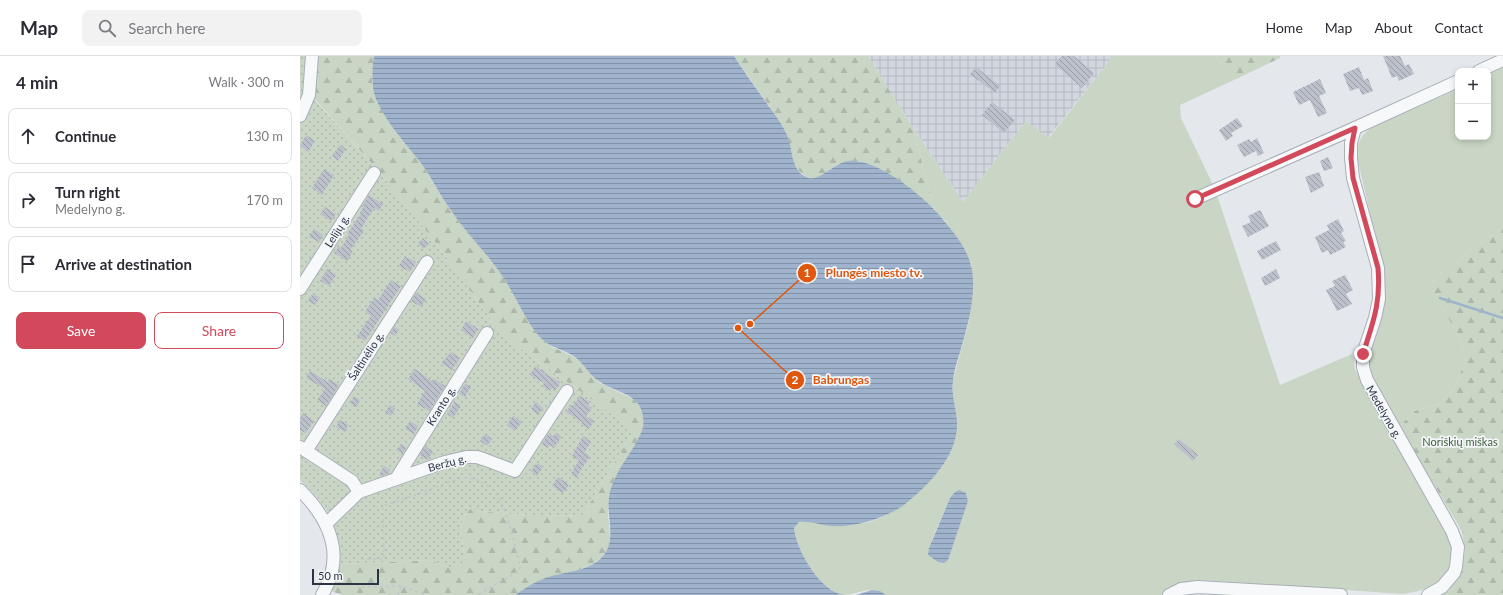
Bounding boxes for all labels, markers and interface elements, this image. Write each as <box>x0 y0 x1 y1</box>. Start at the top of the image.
search box <box>82 10 362 46</box>
text: Map <box>20 16 58 39</box>
icon: search <box>96 17 118 39</box>
text: Search here <box>128 19 206 37</box>
text: Home <box>1265 19 1303 36</box>
text: Map <box>1325 19 1352 36</box>
text: About <box>1374 19 1412 36</box>
text: Contact <box>1434 19 1483 36</box>
map controls <box>1455 68 1491 140</box>
button: + <box>1455 68 1491 104</box>
text: 4 min <box>16 72 58 93</box>
text: Walk · 300 m <box>208 74 284 90</box>
button: − <box>1455 104 1491 140</box>
icon: ahead <box>17 125 39 147</box>
text: Continue <box>55 127 116 145</box>
text: 130 m <box>246 128 283 144</box>
text: Turn right <box>55 183 120 201</box>
icon: right <box>17 189 39 211</box>
route start <box>1186 190 1204 208</box>
text: 170 m <box>246 192 283 208</box>
text: Medelyno g. <box>55 201 125 217</box>
street label: Lelijų g. <box>321 212 352 250</box>
icon: arrive <box>17 253 39 275</box>
text: Arrive at destination <box>55 255 192 273</box>
callout: Plungės miesto tv. <box>797 261 930 285</box>
text: 1 <box>804 265 811 280</box>
text: Plungės miesto tv. <box>825 265 923 280</box>
button: Save <box>16 312 146 349</box>
button: Share <box>154 312 284 349</box>
street label: Šaltinėlio g. <box>345 329 386 382</box>
route end <box>1354 345 1372 363</box>
callout: Babrungas <box>785 368 878 392</box>
text: 2 <box>792 372 799 387</box>
text: Babrungas <box>813 372 869 387</box>
street label: Medelyno g. <box>1364 383 1405 441</box>
street label: Kranto g. <box>423 384 458 428</box>
park label: Noriškių miškas <box>1422 435 1498 448</box>
street label: Beržų g. <box>426 451 467 474</box>
scale bar <box>312 567 379 586</box>
text: 50 m <box>318 569 343 582</box>

